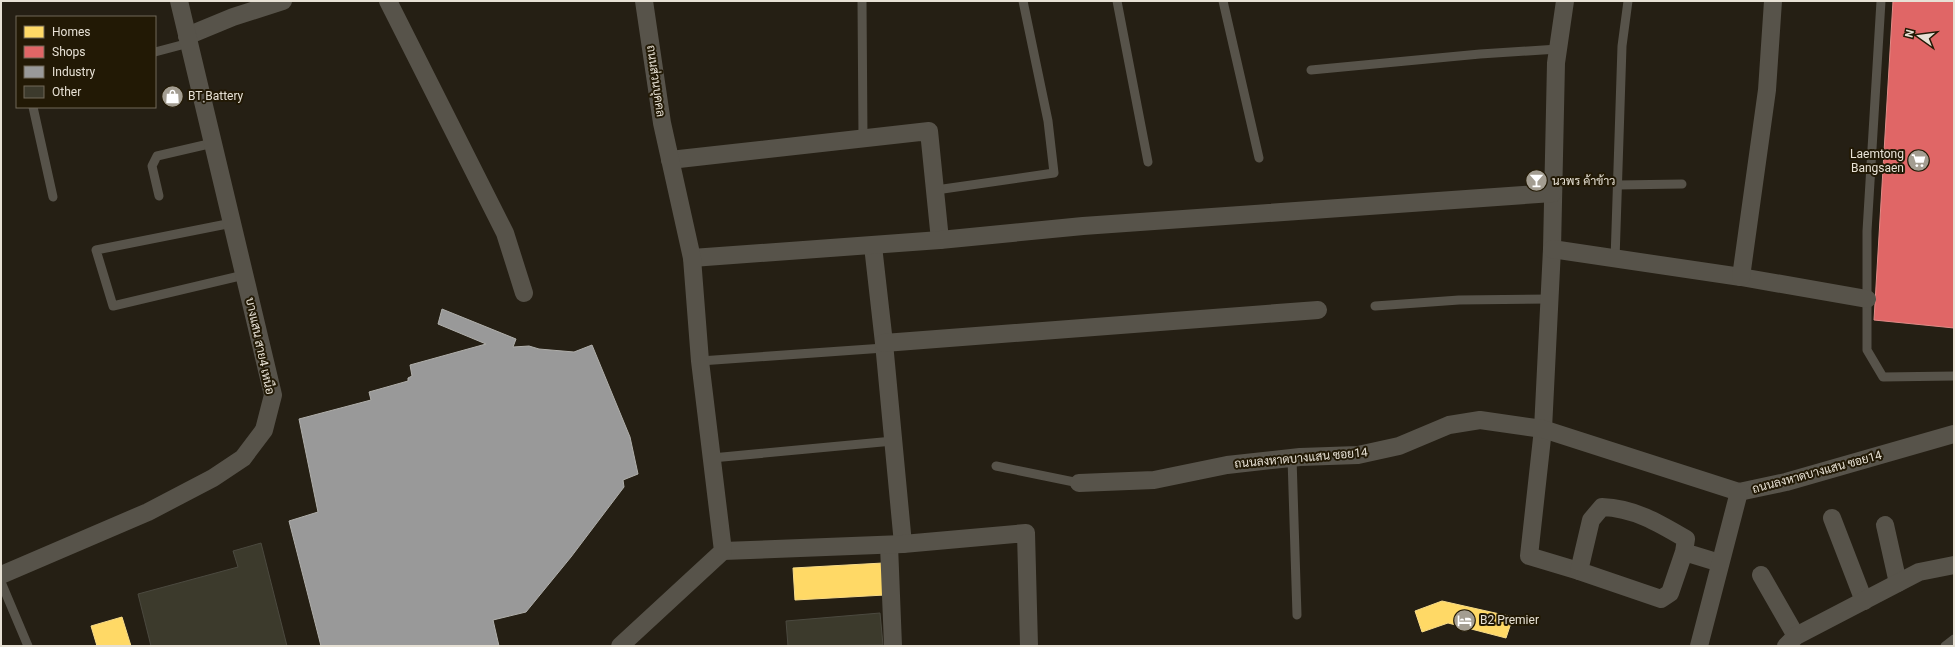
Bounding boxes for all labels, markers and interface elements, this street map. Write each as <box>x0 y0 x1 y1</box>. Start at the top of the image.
legend <box>16 16 156 108</box>
north arrow <box>1899 16 1939 56</box>
text: Homes <box>52 25 90 39</box>
text: N <box>1903 28 1917 39</box>
street label: ถนนส่วนบุคคล <box>642 44 668 118</box>
text: Shops <box>52 45 86 59</box>
text: Industry <box>52 65 96 79</box>
shop icon: BT ฺBattery <box>160 83 186 109</box>
text: Other <box>52 85 81 99</box>
place label: BT ฺBattery <box>188 89 244 103</box>
place label: Laemtong Bangsaen <box>1850 147 1904 175</box>
supermarket icon: Laemtong Bangsaen <box>1906 148 1932 174</box>
bar icon: นวพร ค้าข้าว <box>1523 168 1549 194</box>
place label: นวพร ค้าข้าว <box>1552 174 1615 188</box>
street label: บางแสน สาย4 เหนือ <box>243 296 277 396</box>
street label: ถนนลงหาดบางแสน ซอย14 <box>1234 445 1368 471</box>
street label: ถนนลงหาดบางแสน ซอย14 <box>1751 448 1884 496</box>
hotel icon: B2 Premier <box>1452 607 1478 633</box>
place label: B2 Premier <box>1480 613 1539 627</box>

